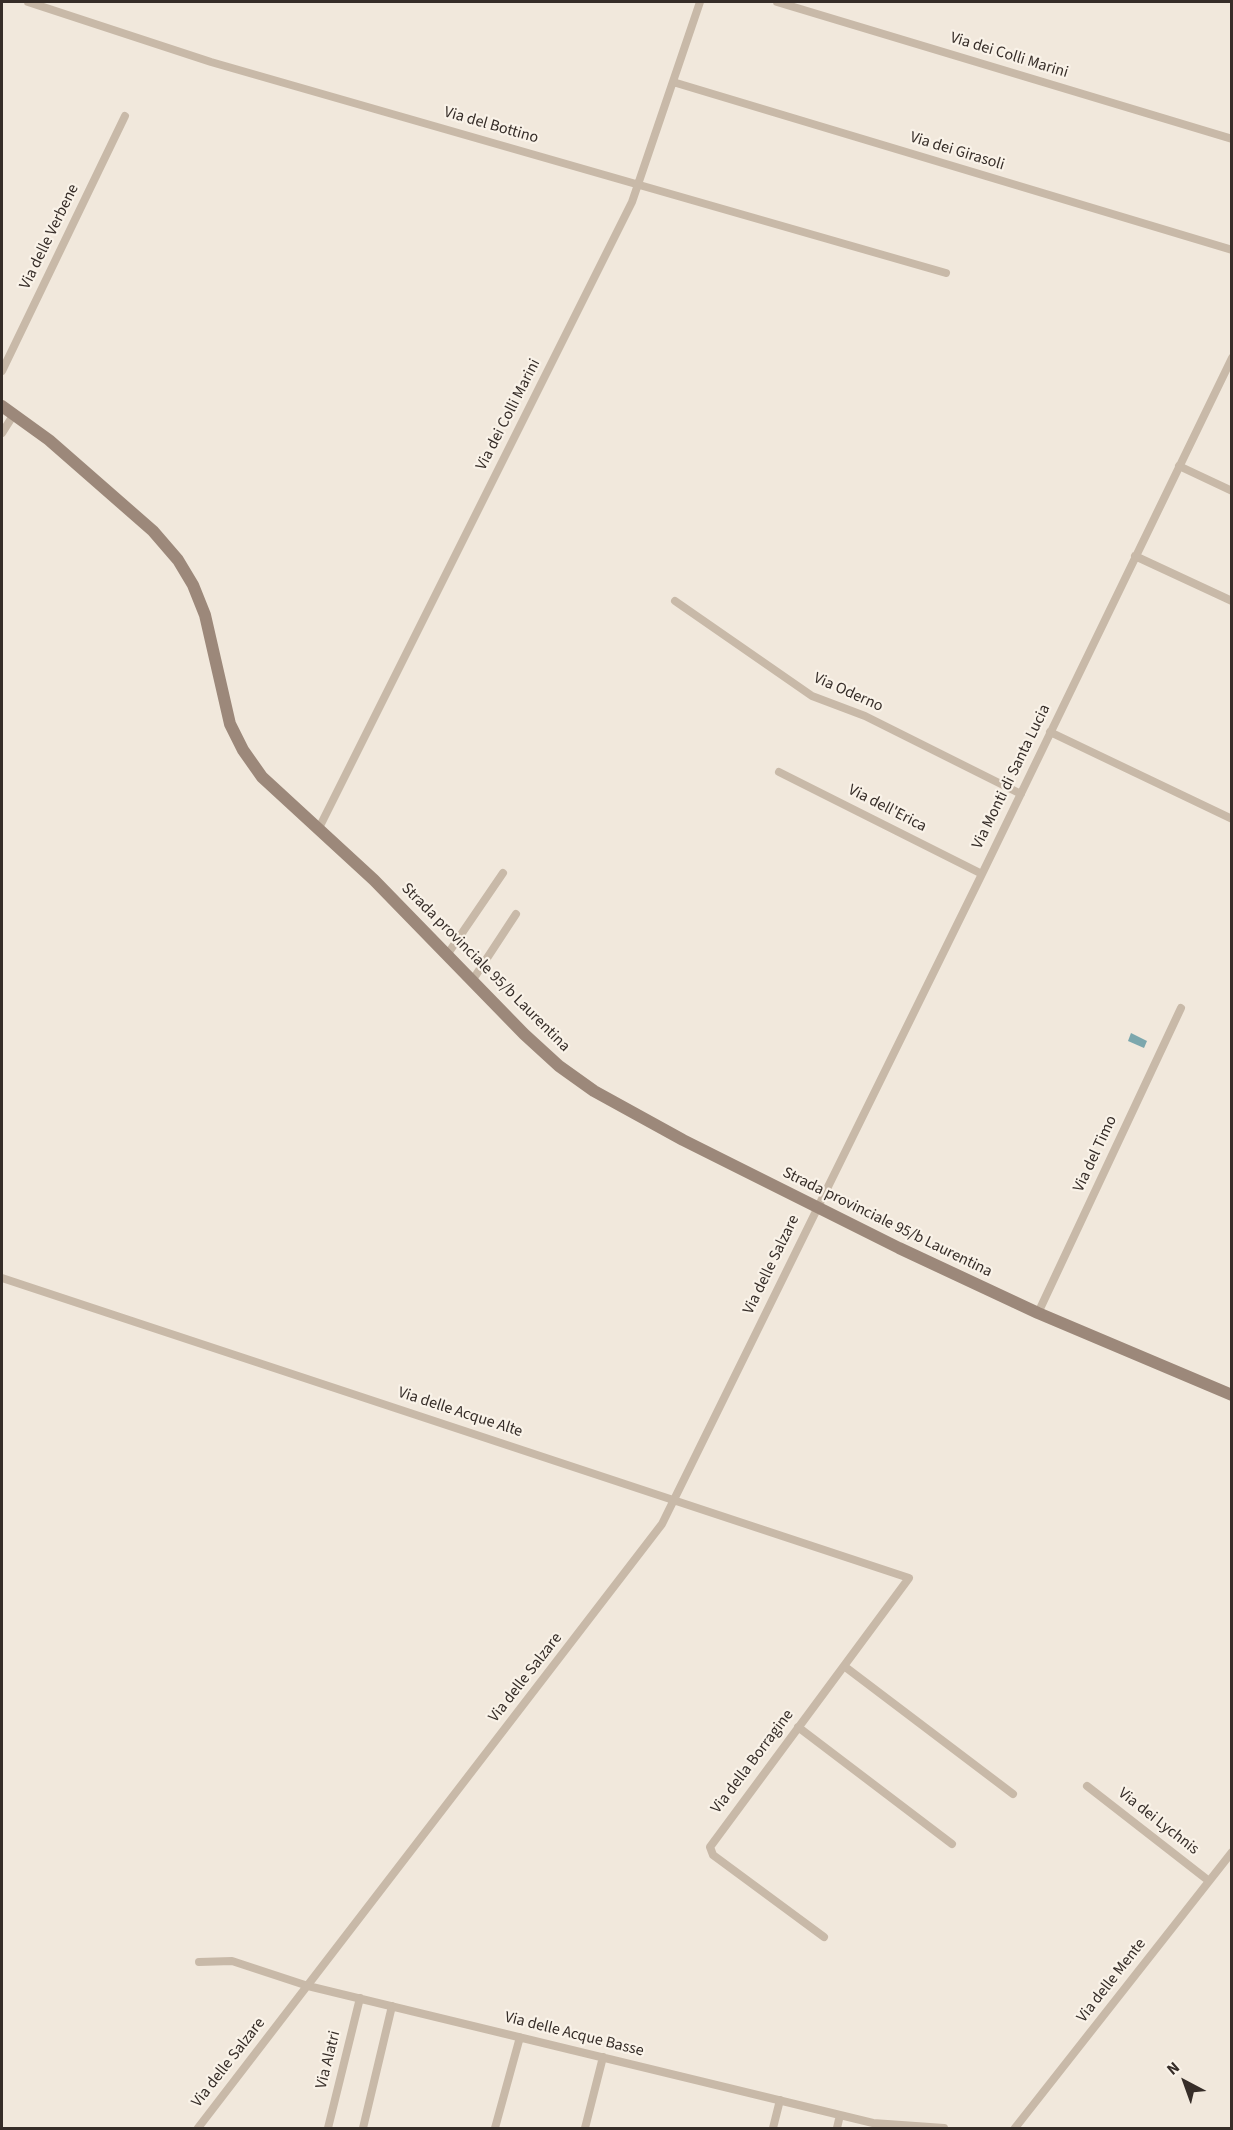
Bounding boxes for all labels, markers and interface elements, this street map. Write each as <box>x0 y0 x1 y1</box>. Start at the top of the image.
street label: Via dei Colli Marini <box>948 29 1070 83</box>
street label: Via del Bottino <box>442 103 540 149</box>
street label: Via dei Girasoli <box>907 129 1007 175</box>
street label: Via delle Verbene <box>16 181 84 293</box>
street label: Via dei Colli Marini <box>473 356 545 474</box>
street label: Via Oderno <box>810 669 886 717</box>
street label: Via Monti di Santa Lucia <box>969 702 1055 852</box>
street label: Via dell'Erica <box>845 781 929 837</box>
street label: Strada provinciale 95/b Laurentina <box>397 880 573 1056</box>
street label: Via del Timo <box>1070 1113 1122 1195</box>
street label: Strada provinciale 95/b Laurentina <box>779 1164 995 1282</box>
street label: Via delle Salzare <box>740 1212 804 1318</box>
street label: Via delle Acque Alte <box>395 1384 525 1442</box>
street label: Via delle Salzare <box>485 1630 567 1726</box>
street label: Via della Borragine <box>708 1706 798 1818</box>
street label: Via dei Lychnis <box>1114 1784 1202 1860</box>
street label: Via delle Mente <box>1073 1935 1151 2027</box>
street label: Via delle Acque Basse <box>502 2008 646 2062</box>
street label: Via delle Salzare <box>188 2015 270 2111</box>
street label: Via Alatri <box>313 2029 345 2091</box>
north arrow <box>1155 2052 1215 2112</box>
text: N <box>1162 2057 1184 2080</box>

